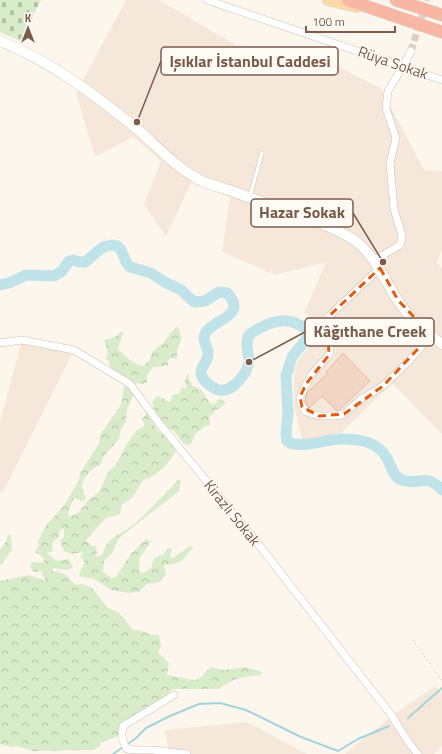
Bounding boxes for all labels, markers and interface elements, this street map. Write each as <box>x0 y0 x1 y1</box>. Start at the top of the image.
north arrow <box>8 8 48 48</box>
scale bar <box>306 8 395 34</box>
text: K <box>25 10 32 26</box>
text: 100 m <box>312 12 345 31</box>
street label: Rüya Sokak <box>355 40 431 85</box>
callout: Işıklar İstanbul Caddesi <box>161 47 338 75</box>
text: Işıklar İstanbul Caddesi <box>169 49 331 73</box>
callout: Hazar Sokak <box>251 199 353 227</box>
text: Hazar Sokak <box>259 200 346 224</box>
callout: Kâğıthane Creek <box>305 318 434 346</box>
text: Kâğıthane Creek <box>314 319 427 343</box>
street label: Kirazlı Sokak <box>198 475 266 551</box>

